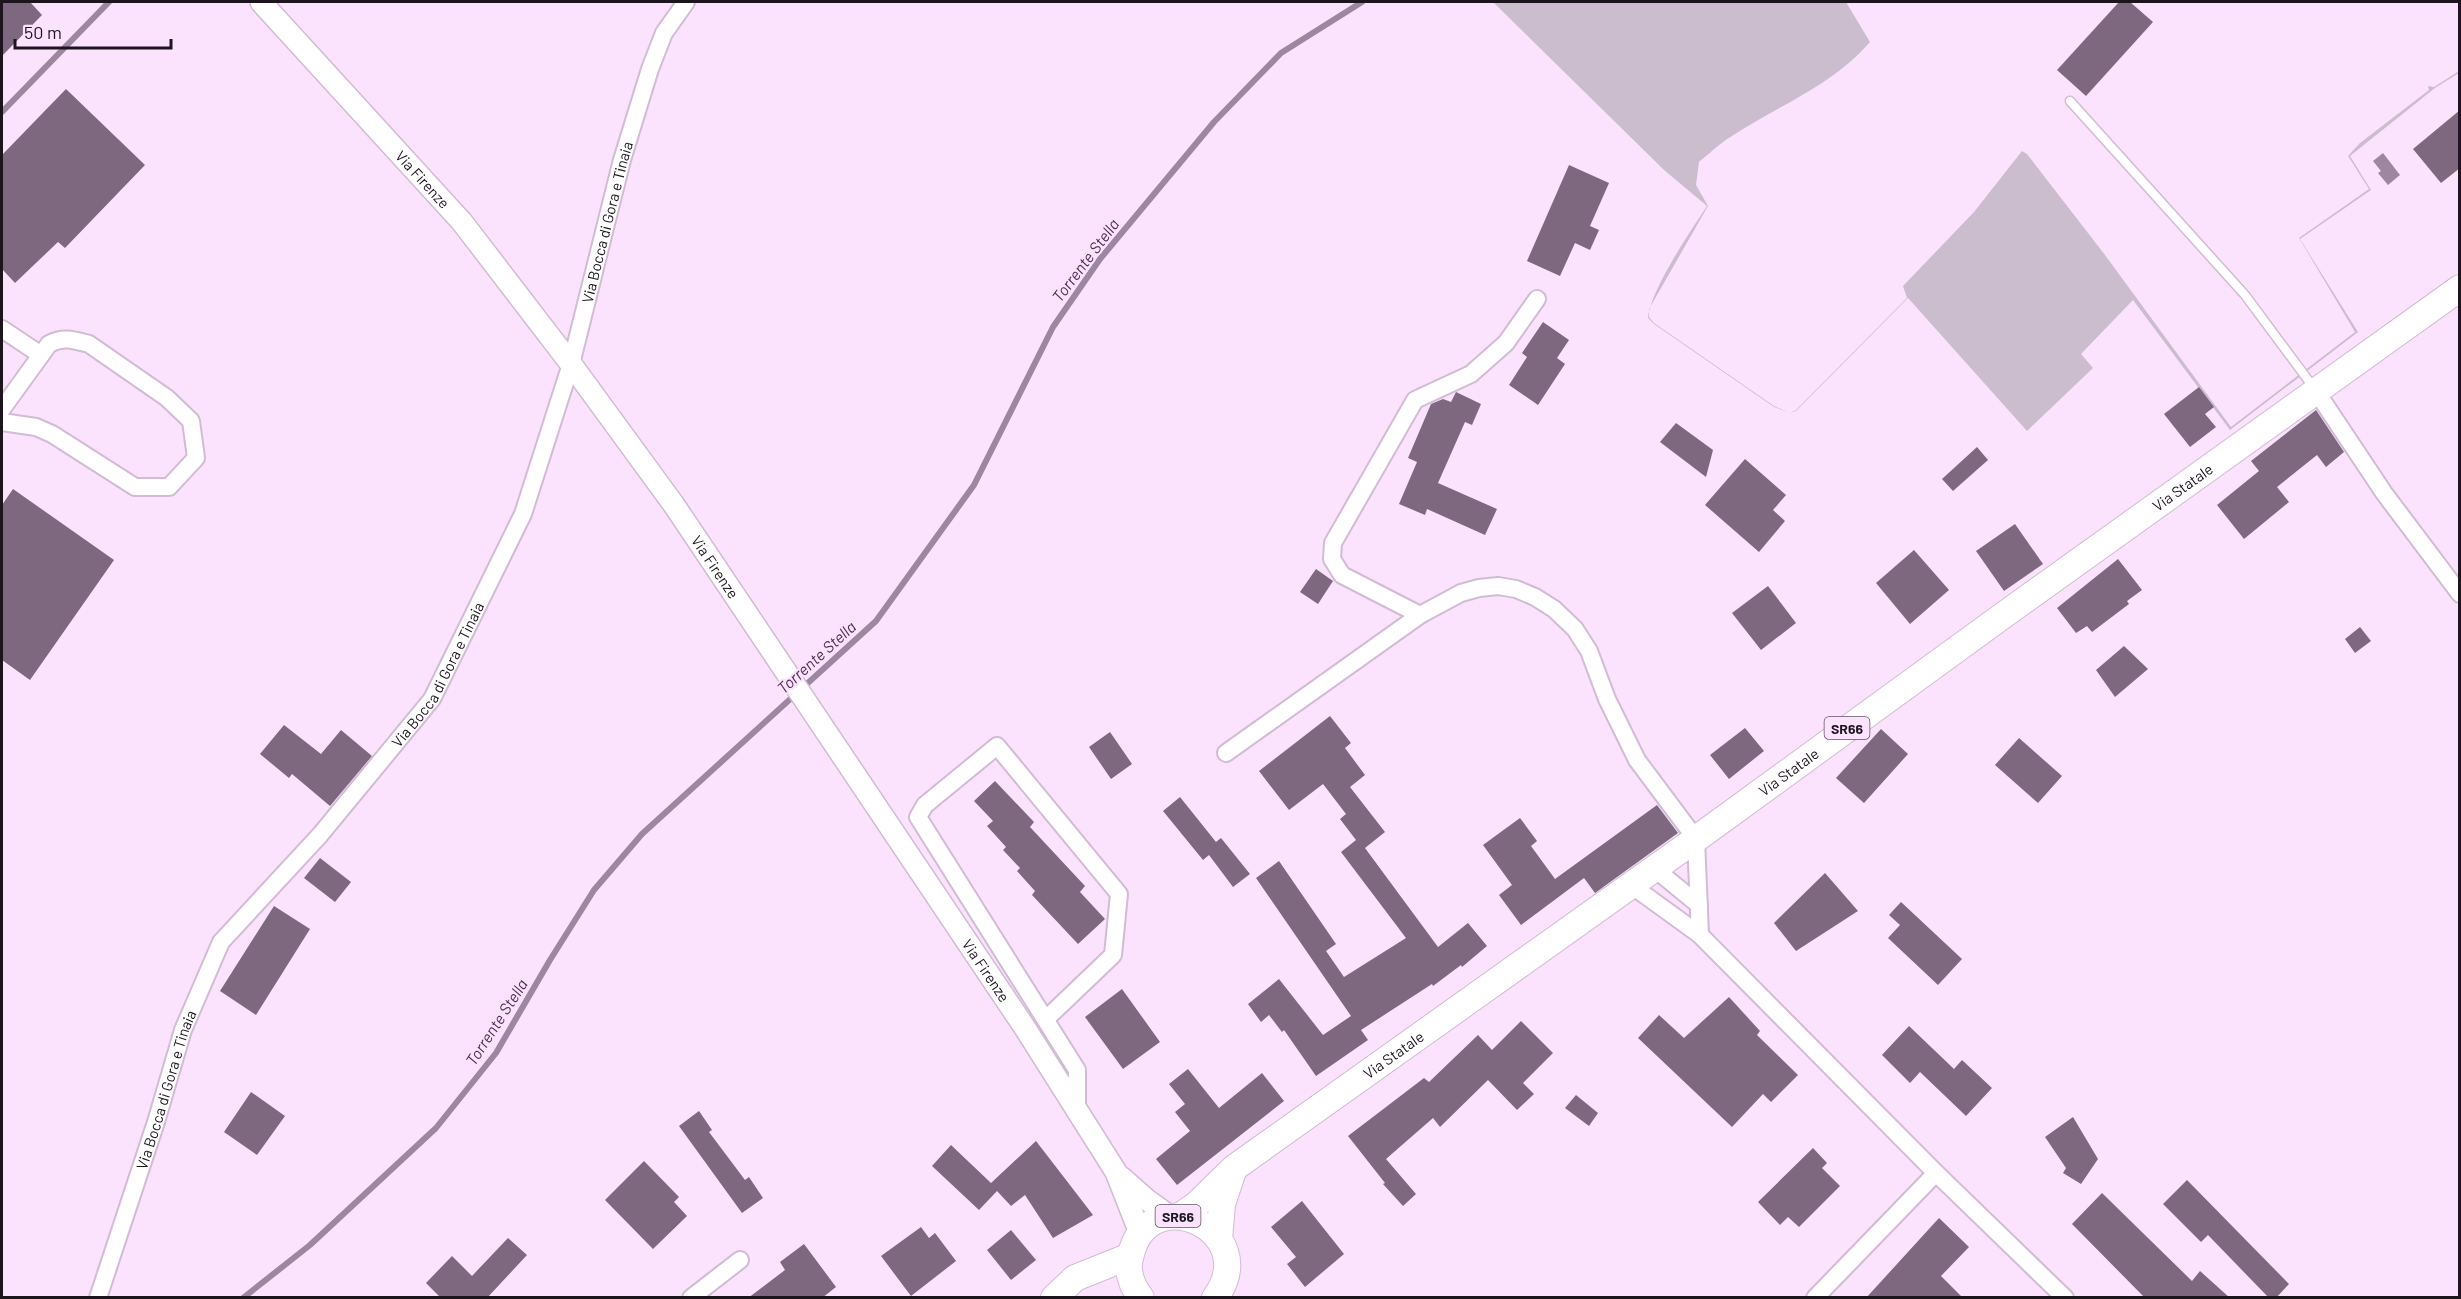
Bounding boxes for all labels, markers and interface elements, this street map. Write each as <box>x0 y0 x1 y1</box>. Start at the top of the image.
scale bar <box>15 12 171 50</box>
text: 50 m <box>24 21 62 43</box>
street label: Via Bocca di Gora e Tinaia <box>578 139 636 305</box>
street label: Via Firenze <box>392 147 454 212</box>
water label: Torrente Stella <box>1048 215 1122 305</box>
street label: Via Statale <box>2149 459 2216 515</box>
street label: Via Firenze <box>688 532 743 602</box>
street label: Via Bocca di Gora e Tinaia <box>387 599 487 750</box>
water label: Torrente Stella <box>773 617 859 697</box>
road number: SR66 <box>1824 717 1870 739</box>
street label: Via Statale <box>1755 744 1822 800</box>
street label: Via Firenze <box>959 935 1014 1005</box>
water label: Torrente Stella <box>461 975 531 1069</box>
street label: Via Bocca di Gora e Tinaia <box>132 1007 200 1172</box>
street label: Via Statale <box>1360 1027 1427 1082</box>
road number: SR66 <box>1156 1205 1200 1227</box>

